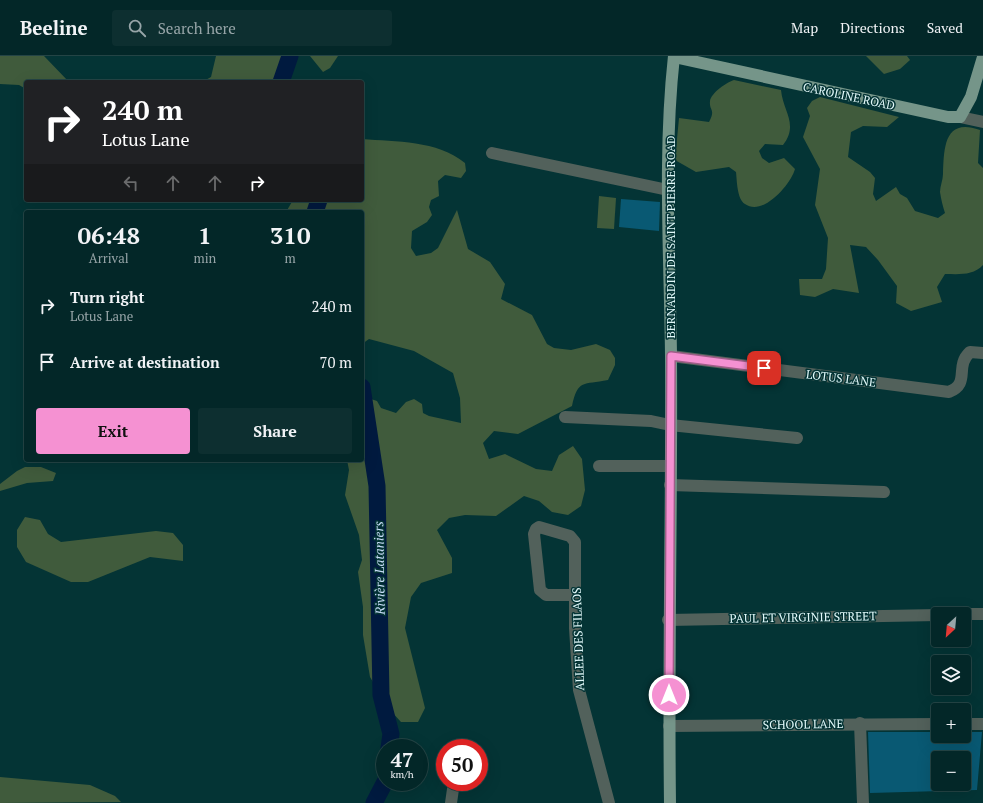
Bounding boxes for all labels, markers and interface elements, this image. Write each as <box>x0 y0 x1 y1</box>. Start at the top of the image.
search box <box>112 10 392 46</box>
text: Beeline <box>20 15 88 40</box>
icon: search <box>126 17 148 39</box>
text: Search here <box>158 18 236 38</box>
text: Map <box>791 18 818 37</box>
text: Directions <box>840 18 905 37</box>
text: Saved <box>927 18 963 37</box>
street label: CAROLINE ROAD <box>802 79 896 113</box>
text: 240 m <box>102 91 183 128</box>
icon: right <box>36 96 88 148</box>
text: Lotus Lane <box>102 127 190 151</box>
street label: BERNARDIN DE SAINT PIERRE ROAD <box>663 135 678 339</box>
icon: left <box>120 172 142 194</box>
icon: ahead <box>162 172 184 194</box>
icon: ahead <box>204 172 226 194</box>
icon: right <box>246 172 268 194</box>
text: 06:48 <box>77 219 140 251</box>
text: 1 <box>198 219 212 251</box>
text: 310 <box>270 219 310 251</box>
text: Arrival <box>89 249 129 267</box>
text: min <box>193 249 216 267</box>
text: m <box>285 249 296 267</box>
text: Turn right <box>70 287 145 307</box>
icon: right <box>36 295 58 317</box>
text: 240 m <box>311 296 352 316</box>
text: Lotus Lane <box>70 307 133 325</box>
icon: arrive <box>36 351 58 373</box>
pin <box>747 351 781 385</box>
text: Arrive at destination <box>70 352 220 372</box>
text: 70 m <box>319 352 352 372</box>
icon: arrive <box>753 357 775 379</box>
street label: LOTUS LANE <box>805 366 877 390</box>
button: Exit <box>36 408 190 454</box>
button: Share <box>198 408 352 454</box>
water label: Rivière Lataniers <box>369 521 389 616</box>
street label: ALLEE DES FILAOS <box>569 587 587 691</box>
north arrow <box>931 607 971 647</box>
map controls <box>931 607 971 791</box>
street label: PAUL ET VIRGINIE STREET <box>729 608 877 626</box>
button: layers <box>931 655 971 695</box>
position arrow <box>648 674 690 716</box>
button: + <box>931 703 971 743</box>
street label: SCHOOL LANE <box>763 716 843 732</box>
speed limit sign: 50 <box>436 739 488 791</box>
text: 47 <box>391 746 413 773</box>
button: − <box>931 751 971 791</box>
text: km/h <box>390 768 414 781</box>

